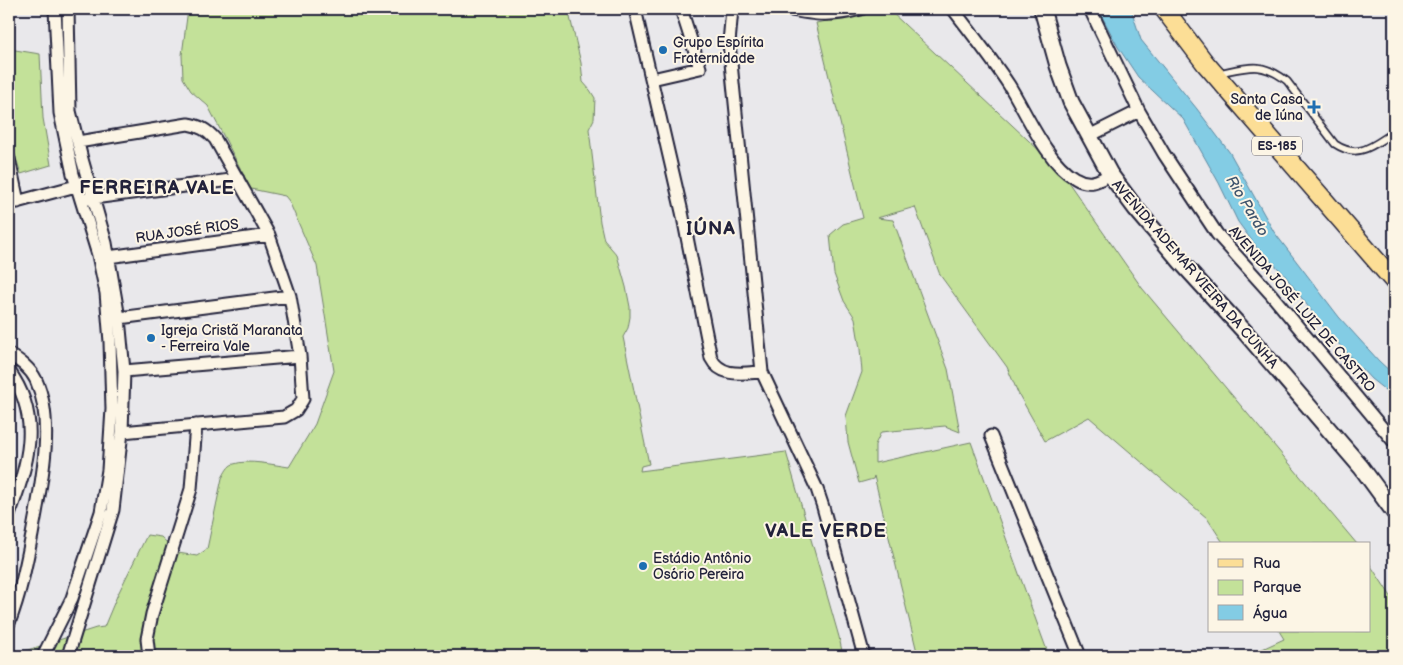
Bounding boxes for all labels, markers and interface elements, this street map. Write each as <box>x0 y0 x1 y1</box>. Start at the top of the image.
place label: Grupo Espírita Fraternidade <box>673 34 764 67</box>
marker: Grupo Espírita Fraternidade <box>657 44 669 56</box>
place label: Santa Casa de Iúna <box>1230 91 1303 124</box>
marker: Santa Casa de Iúna <box>1307 100 1321 114</box>
road number: ES-185 <box>1252 136 1302 156</box>
water label: Rio Pardo <box>1221 172 1273 240</box>
street label: AVENIDA ADEMAR VIEIRA DA CUNHA <box>1108 176 1282 372</box>
district label: FERREIRA VALE <box>79 177 235 200</box>
street label: RUA JOSÉ RIOS <box>134 214 240 247</box>
district label: IÚNA <box>686 216 736 241</box>
street label: AVENIDA JOSÉ LUIZ DE CASTRO <box>1225 222 1380 396</box>
place label: Igreja Cristã Maranata - Ferreira Vale <box>161 322 303 355</box>
marker: Igreja Cristã Maranata - Ferreira Vale <box>145 332 157 344</box>
district label: VALE VERDE <box>765 520 887 543</box>
legend <box>1208 542 1370 632</box>
place label: Estádio Antônio Osório Pereira <box>653 550 751 583</box>
text: Rua <box>1253 554 1281 573</box>
marker: Estádio Antônio Osório Pereira <box>637 560 649 572</box>
text: Parque <box>1253 578 1302 597</box>
text: Água <box>1253 604 1288 623</box>

